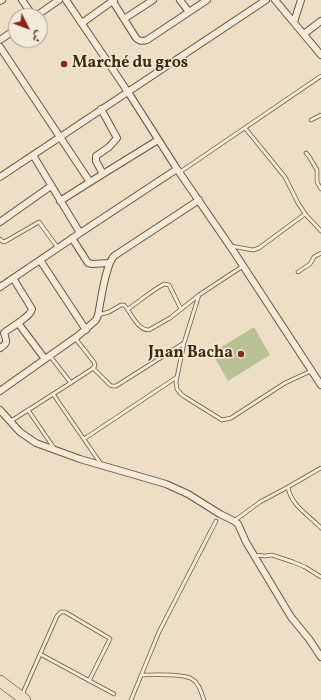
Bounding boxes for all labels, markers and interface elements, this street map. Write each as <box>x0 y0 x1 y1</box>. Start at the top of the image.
north arrow <box>8 8 48 48</box>
text: ش <box>27 27 46 45</box>
place label: Marché du gros <box>72 54 188 74</box>
marker: Marché du gros <box>59 59 69 69</box>
place label: Jnan Bacha <box>148 344 233 364</box>
marker: Jnan Bacha <box>236 349 246 359</box>

